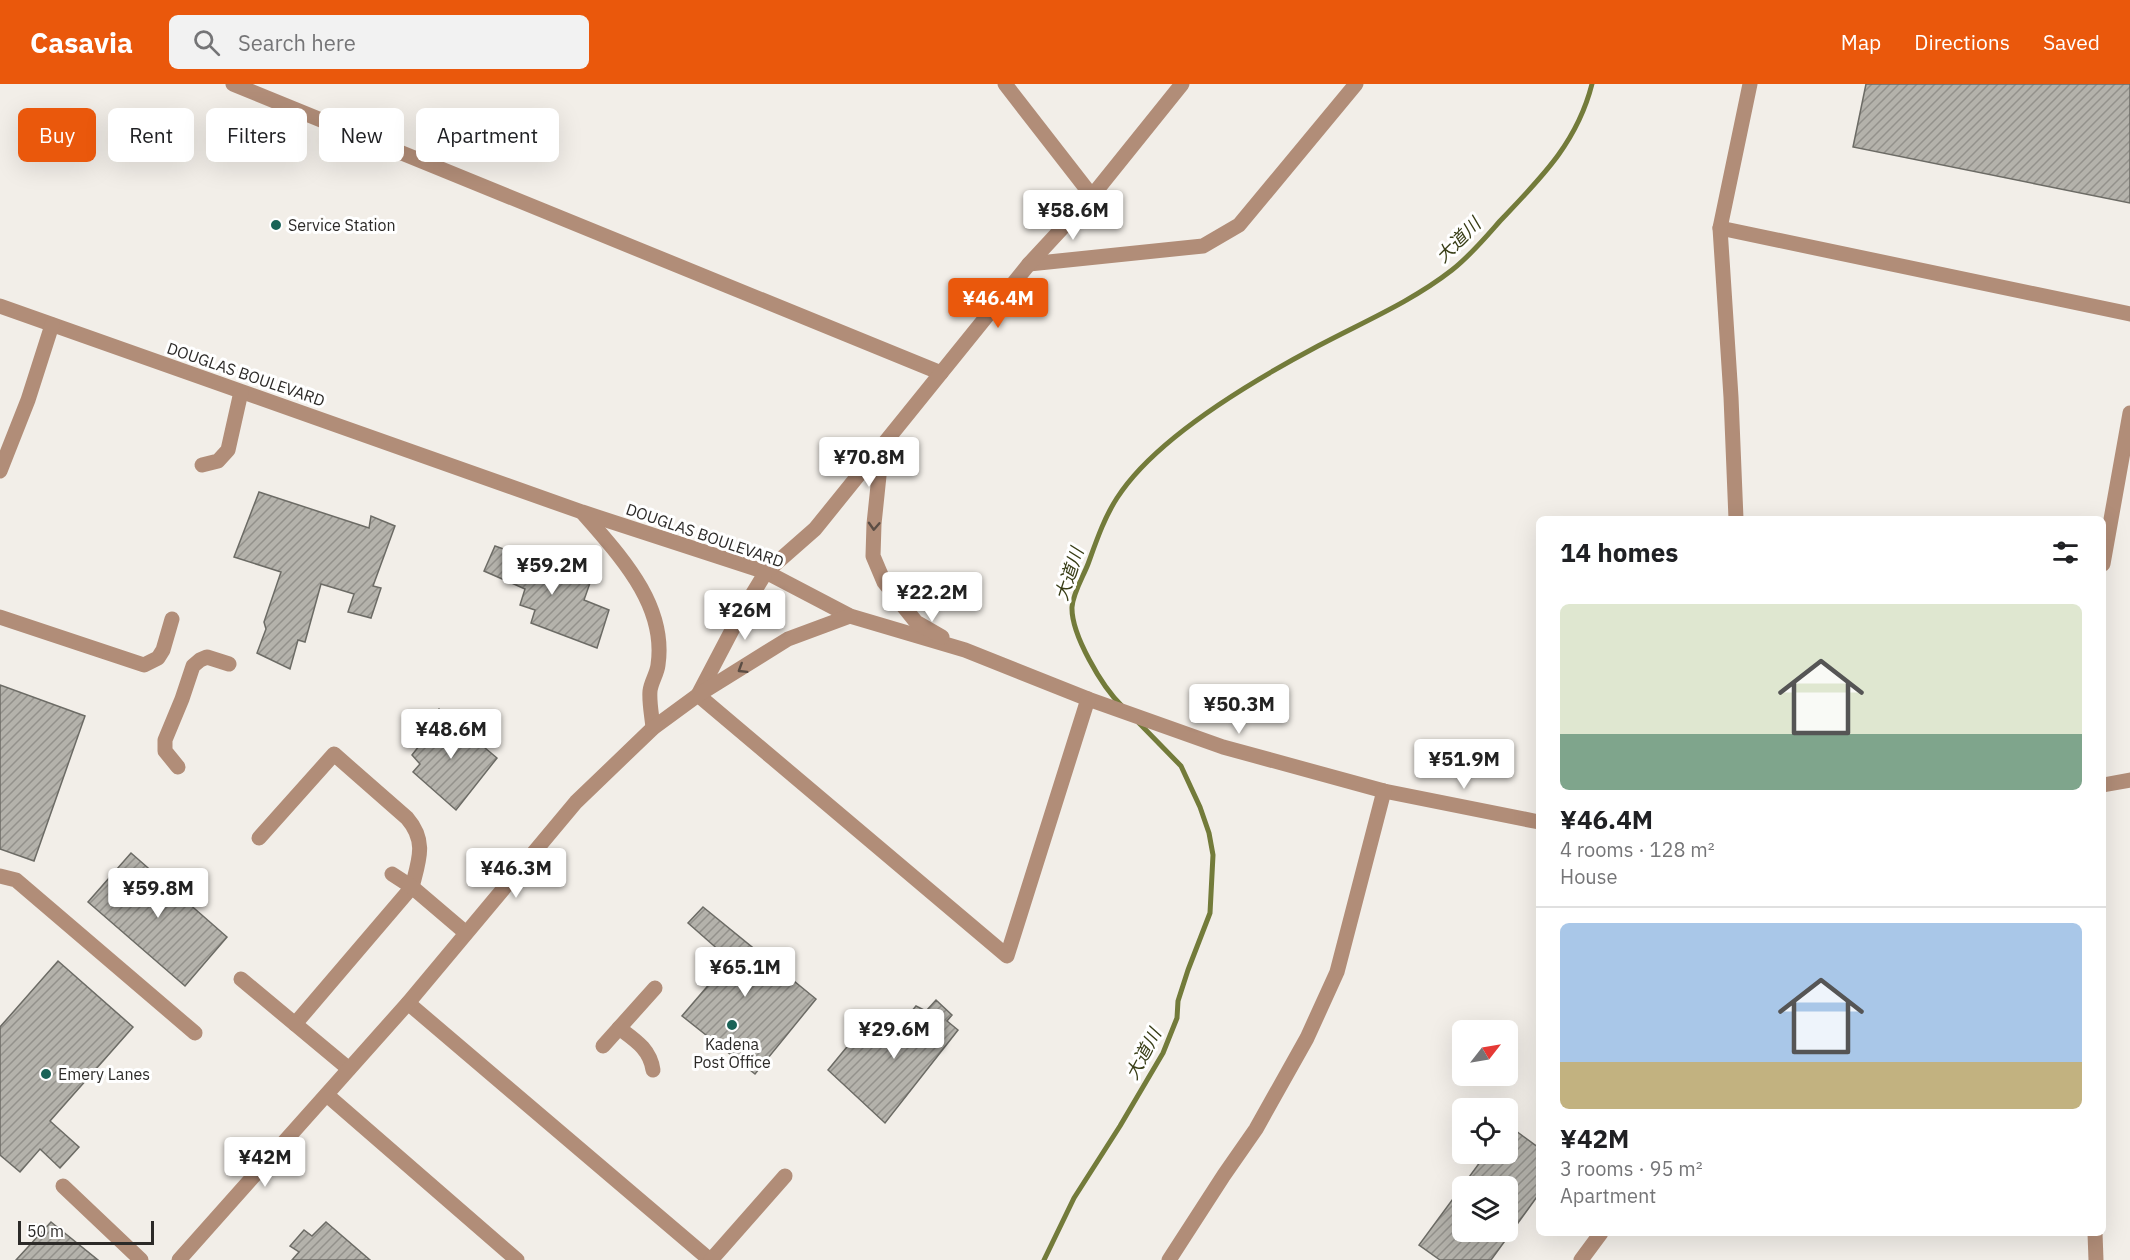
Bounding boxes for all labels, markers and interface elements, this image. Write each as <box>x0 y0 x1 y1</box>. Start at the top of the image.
search box <box>169 15 589 69</box>
text: Casavia <box>30 24 133 61</box>
icon: search <box>190 26 223 59</box>
text: Search here <box>238 28 356 57</box>
text: Map <box>1841 28 1881 56</box>
text: Directions <box>1914 28 2010 56</box>
text: Saved <box>2043 28 2100 56</box>
chip: Buy <box>18 108 96 162</box>
chip: Rent <box>108 108 194 162</box>
chip: Filters <box>206 108 307 162</box>
chip: New <box>319 108 404 162</box>
chip: Apartment <box>416 108 559 162</box>
pin: ¥58.6M <box>1024 190 1122 241</box>
text: ¥58.6M <box>1037 196 1109 223</box>
water label: 大道川 <box>1431 211 1487 267</box>
place label: Service Station <box>288 215 396 235</box>
marker: Service Station <box>269 218 283 232</box>
pin: ¥46.4M <box>949 278 1047 329</box>
text: ¥46.4M <box>962 284 1034 311</box>
street label: DOUGLAS BOULEVARD <box>164 338 328 410</box>
pin: ¥70.8M <box>820 437 918 488</box>
text: ¥70.8M <box>833 443 905 470</box>
street label: DOUGLAS BOULEVARD <box>623 499 787 571</box>
one-way arrow <box>868 521 881 530</box>
text: 14 homes <box>1560 535 1678 569</box>
icon: filters <box>2049 536 2082 569</box>
water label: 大道川 <box>1050 543 1089 603</box>
pin: ¥59.2M <box>503 545 601 596</box>
text: ¥59.2M <box>516 551 588 578</box>
pin: ¥22.2M <box>883 572 981 623</box>
text: ¥22.2M <box>896 578 968 605</box>
pin: ¥26M <box>709 590 781 641</box>
text: ¥26M <box>718 596 772 623</box>
icon: home <box>1767 643 1875 751</box>
one-way arrow <box>738 662 749 673</box>
pin: ¥50.3M <box>1190 684 1288 735</box>
text: ¥50.3M <box>1203 690 1275 717</box>
pin: ¥48.6M <box>402 709 500 760</box>
text: ¥48.6M <box>415 715 487 742</box>
pin: ¥51.9M <box>1415 739 1513 790</box>
text: ¥51.9M <box>1428 745 1500 772</box>
text: ¥46.4M <box>1560 802 1653 836</box>
text: 4 rooms · 128 m² <box>1560 836 1715 863</box>
pin: ¥46.3M <box>467 848 565 899</box>
text: ¥46.3M <box>480 854 552 881</box>
text: House <box>1560 863 1617 890</box>
pin: ¥59.8M <box>109 868 207 919</box>
text: ¥59.8M <box>122 874 194 901</box>
pin: ¥65.1M <box>696 947 794 998</box>
text: ¥65.1M <box>709 953 781 980</box>
icon: home <box>1767 962 1875 1070</box>
pin: ¥29.6M <box>845 1009 943 1060</box>
text: ¥29.6M <box>858 1015 930 1042</box>
marker: Kadena Post Office <box>725 1018 739 1032</box>
north arrow <box>1452 1020 1518 1086</box>
map controls <box>1452 1020 1518 1242</box>
water label: 大道川 <box>1120 1023 1167 1083</box>
place label: Kadena Post Office <box>693 1034 771 1072</box>
place label: Emery Lanes <box>58 1064 150 1084</box>
marker: Emery Lanes <box>39 1067 53 1081</box>
button: locate <box>1452 1098 1518 1164</box>
text: ¥42M <box>1560 1121 1629 1155</box>
pin: ¥42M <box>229 1137 301 1188</box>
text: ¥42M <box>238 1143 292 1170</box>
text: 3 rooms · 95 m² <box>1560 1155 1703 1182</box>
button: layers <box>1452 1176 1518 1242</box>
text: Apartment <box>1560 1182 1656 1209</box>
scale bar <box>18 1218 154 1246</box>
text: 50 m <box>27 1221 64 1241</box>

